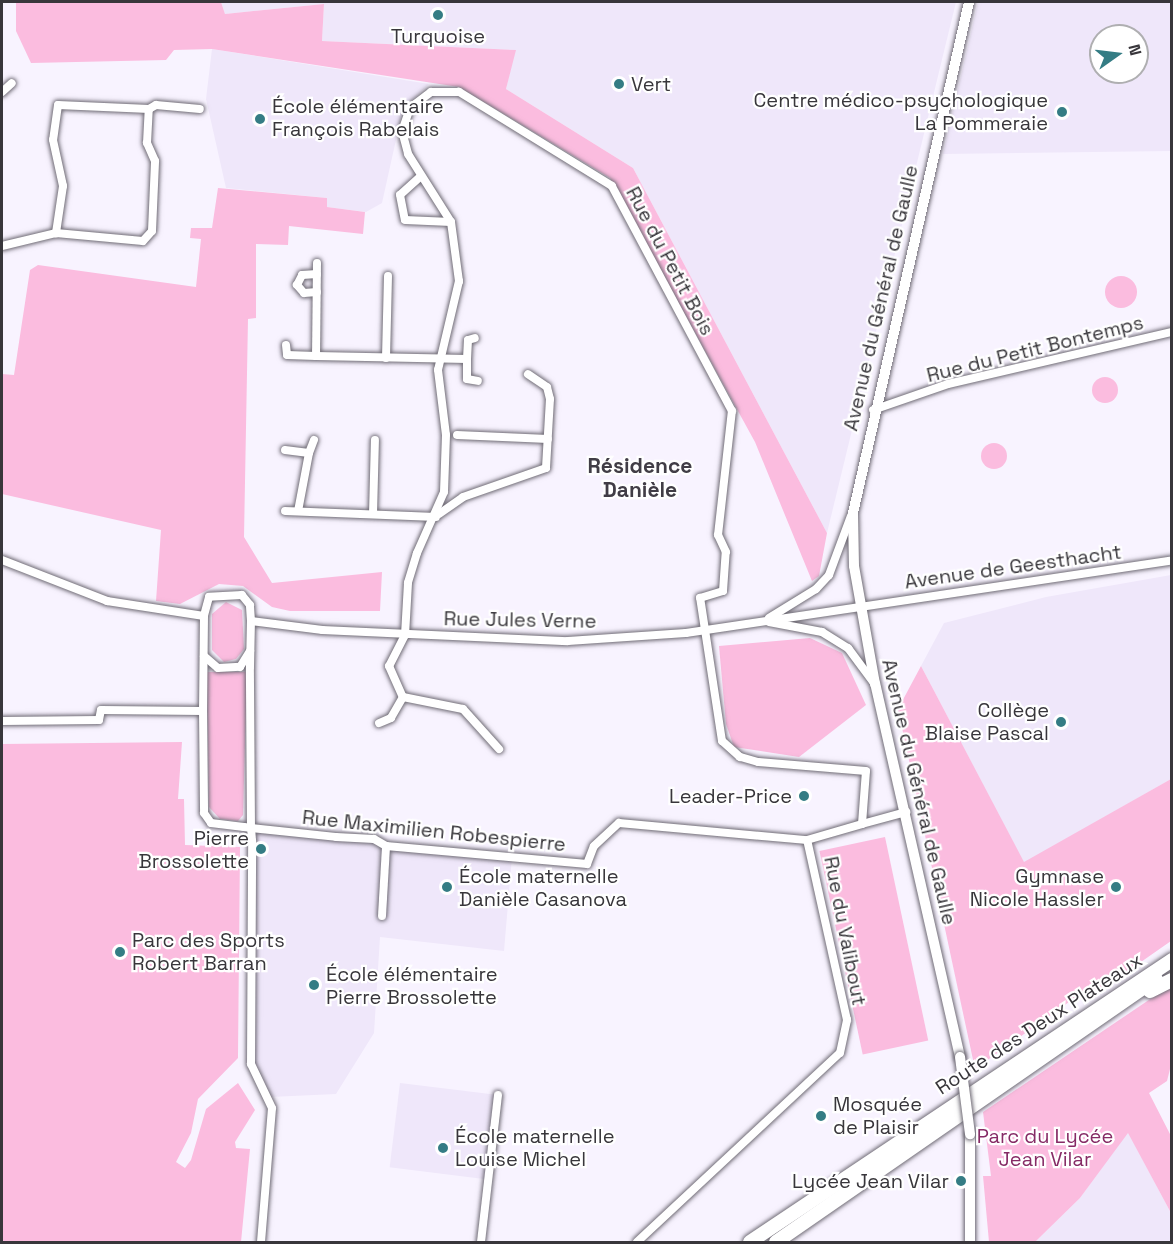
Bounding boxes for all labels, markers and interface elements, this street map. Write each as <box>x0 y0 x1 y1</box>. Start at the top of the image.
marker: Turquoise <box>431 8 445 22</box>
place label: Turquoise <box>391 24 485 48</box>
north arrow <box>1089 24 1149 84</box>
text: N <box>1124 42 1146 58</box>
place label: Vert <box>631 72 671 96</box>
marker: Vert <box>612 77 626 91</box>
place label: Centre médico-psychologique La Pommeraie <box>754 88 1048 135</box>
place label: École élémentaire François Rabelais <box>272 95 444 142</box>
marker: Centre médico-psychologique La Pommeraie <box>1053 103 1071 121</box>
marker: École élémentaire François Rabelais <box>253 112 267 126</box>
street label: Avenue du Général de Gaulle <box>839 163 923 433</box>
street label: Rue du Petit Bois <box>621 183 719 339</box>
street label: Rue du Petit Bontemps <box>924 310 1146 388</box>
district label: Résidence Danièle <box>588 453 692 503</box>
street label: Avenue de Geesthacht <box>903 540 1123 594</box>
street label: Rue Jules Verne <box>443 607 597 633</box>
street label: Avenue du Général de Gaulle <box>877 657 961 927</box>
place label: Collège Blaise Pascal <box>925 698 1049 745</box>
marker: Collège Blaise Pascal <box>1054 715 1068 729</box>
place label: Leader-Price <box>669 784 792 808</box>
marker: Leader-Price <box>797 789 811 803</box>
street label: Rue Maximilien Robespierre <box>301 805 567 857</box>
place label: Pierre Brossolette <box>139 826 249 873</box>
marker: Pierre Brossolette <box>254 842 268 856</box>
street label: Rue du Valibout <box>819 854 871 1008</box>
place label: École maternelle Danièle Casanova <box>459 864 627 911</box>
place label: Gymnase Nicole Hassler <box>970 864 1104 911</box>
marker: École maternelle Danièle Casanova <box>440 880 454 894</box>
marker: Gymnase Nicole Hassler <box>1109 880 1123 894</box>
place label: Parc des Sports Robert Barran <box>132 928 285 975</box>
marker: Parc des Sports Robert Barran <box>113 945 127 959</box>
street label: Route des Deux Plateaux <box>931 948 1147 1100</box>
place label: École élémentaire Pierre Brossolette <box>326 962 498 1009</box>
marker: École élémentaire Pierre Brossolette <box>307 978 321 992</box>
place label: Mosquée de Plaisir <box>833 1092 922 1139</box>
marker: Mosquée de Plaisir <box>814 1109 828 1123</box>
place label: École maternelle Louise Michel <box>455 1124 614 1171</box>
park label: Parc du Lycée Jean Vilar <box>977 1124 1113 1171</box>
marker: École maternelle Louise Michel <box>436 1141 450 1155</box>
place label: Lycée Jean Vilar <box>792 1169 949 1193</box>
marker: Lycée Jean Vilar <box>954 1174 968 1188</box>

